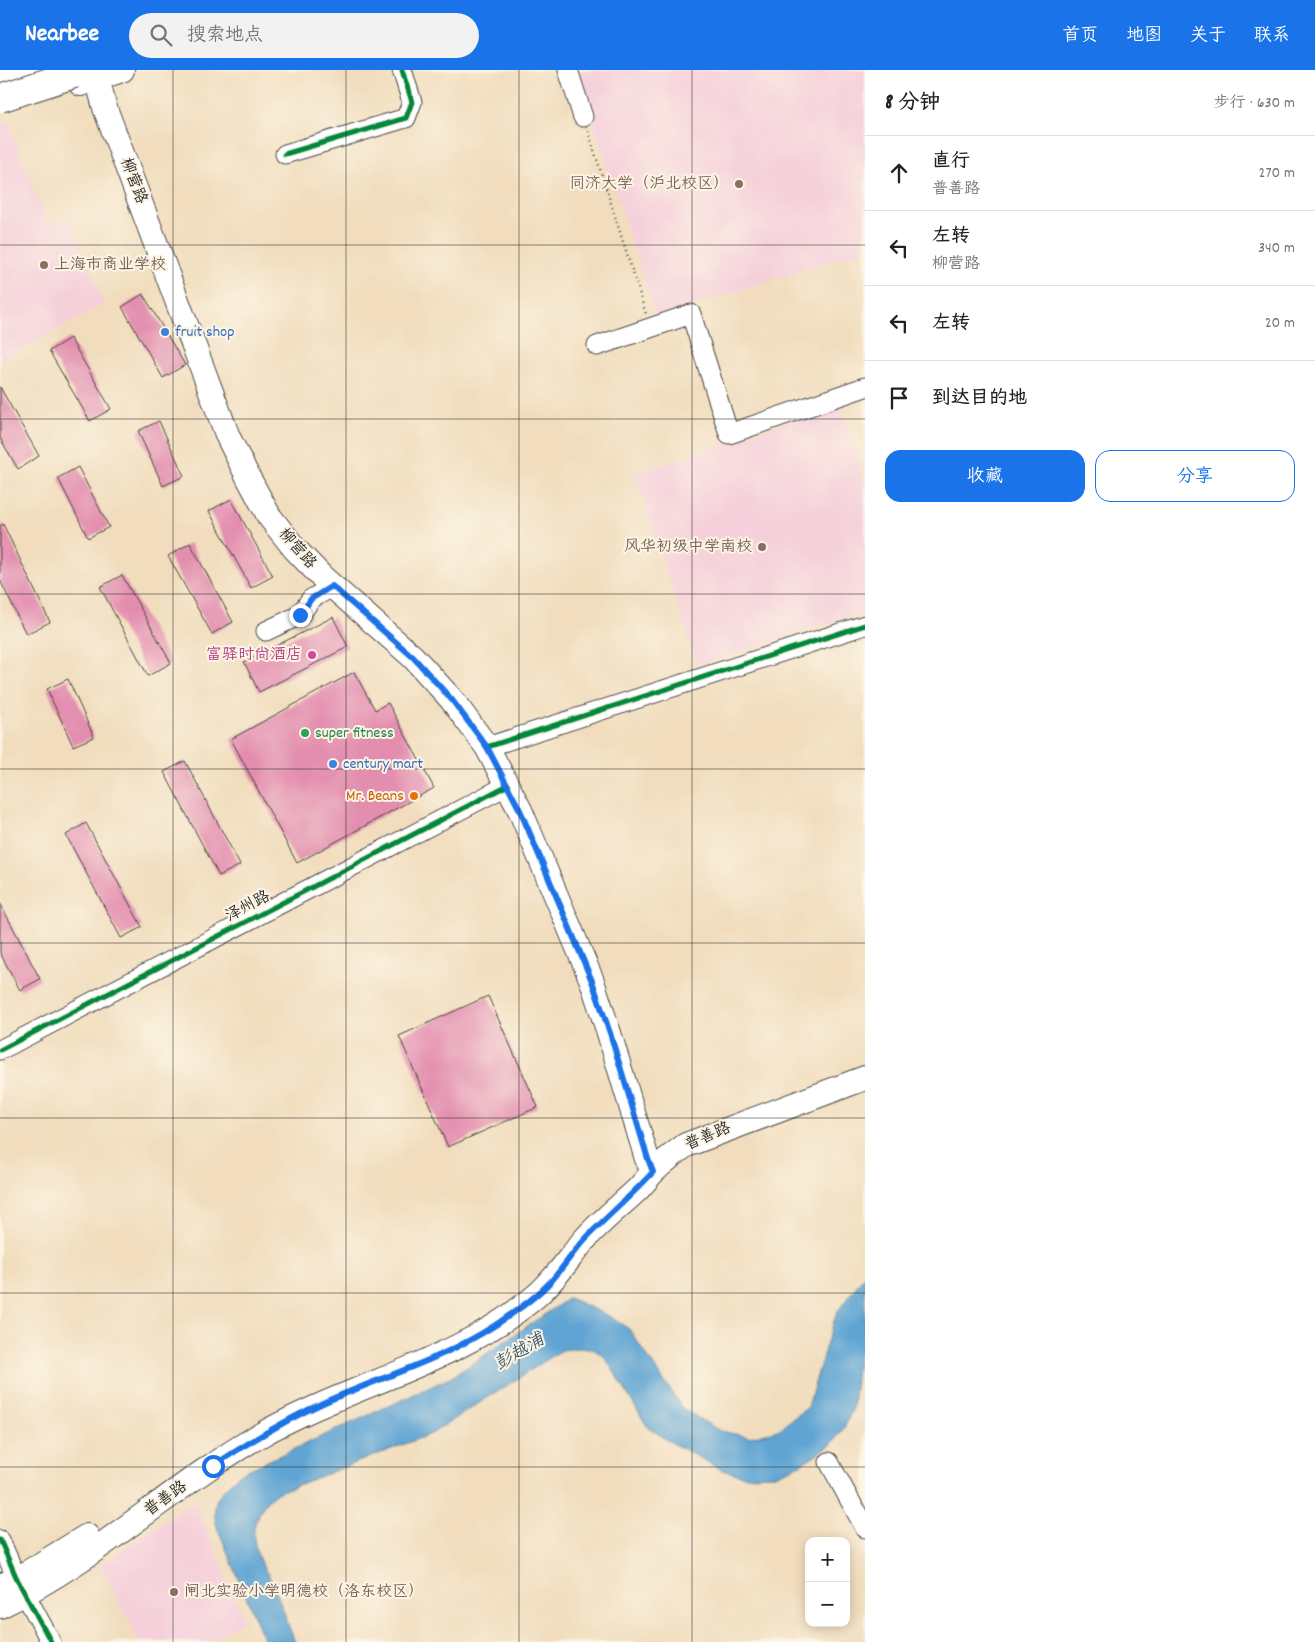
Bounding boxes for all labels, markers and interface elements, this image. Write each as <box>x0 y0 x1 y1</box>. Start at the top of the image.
search box <box>129 13 479 58</box>
text: Nearbee <box>25 18 99 52</box>
icon: search <box>147 21 175 49</box>
text: 搜索地点 <box>187 23 263 50</box>
text: 首页 <box>1062 24 1098 49</box>
text: 地图 <box>1126 24 1162 49</box>
text: 关于 <box>1190 24 1226 49</box>
text: 联系 <box>1254 24 1290 49</box>
text: 8 分钟 <box>885 89 940 119</box>
text: 步行 · 630 m <box>1214 92 1295 115</box>
text: 直行 <box>932 149 970 176</box>
street label: 柳营路 <box>114 154 152 208</box>
icon: ahead <box>885 159 913 187</box>
text: 270 m <box>1259 162 1295 185</box>
place label: 同济大学（沪北校区） <box>569 173 729 196</box>
marker: 同济大学（沪北校区） <box>733 178 745 190</box>
text: 普善路 <box>932 178 980 201</box>
text: 左转 <box>932 224 970 251</box>
icon: left <box>885 234 913 262</box>
text: 340 m <box>1258 237 1295 260</box>
text: 柳营路 <box>932 253 980 276</box>
place label: 上海市商业学校 <box>54 254 166 277</box>
marker: 上海市商业学校 <box>38 259 50 271</box>
icon: left <box>885 309 913 337</box>
text: 左转 <box>932 311 970 338</box>
text: 20 m <box>1265 312 1295 335</box>
place label: fruit shop <box>175 321 235 344</box>
marker: fruit shop <box>159 326 171 338</box>
icon: arrive <box>885 384 913 412</box>
text: 到达目的地 <box>932 386 1027 413</box>
button: 收藏 <box>885 450 1085 502</box>
button: 分享 <box>1095 450 1295 502</box>
street label: 柳营路 <box>273 523 321 575</box>
place label: 风华初级中学南校 <box>624 536 752 559</box>
marker: 风华初级中学南校 <box>756 541 768 553</box>
route end <box>289 604 312 627</box>
place label: 富驿时尚酒店 <box>206 644 302 667</box>
marker: 富驿时尚酒店 <box>306 649 318 661</box>
place label: super fitness <box>315 722 394 745</box>
marker: super fitness <box>299 727 311 739</box>
place label: century mart <box>343 753 423 776</box>
marker: century mart <box>327 758 339 770</box>
place label: Mr. Beans <box>346 785 404 808</box>
marker: Mr. Beans <box>408 790 420 802</box>
street label: 泽州路 <box>221 886 275 928</box>
street label: 普善路 <box>681 1117 735 1157</box>
water label: 彭越浦 <box>490 1327 551 1378</box>
route start <box>202 1455 225 1478</box>
street label: 普善路 <box>140 1476 192 1522</box>
map controls <box>805 1537 850 1627</box>
button: + <box>805 1537 850 1582</box>
place label: 闸北实验小学明德校（洛东校区） <box>184 1581 424 1604</box>
button: − <box>805 1582 850 1627</box>
marker: 闸北实验小学明德校（洛东校区） <box>168 1586 180 1598</box>

